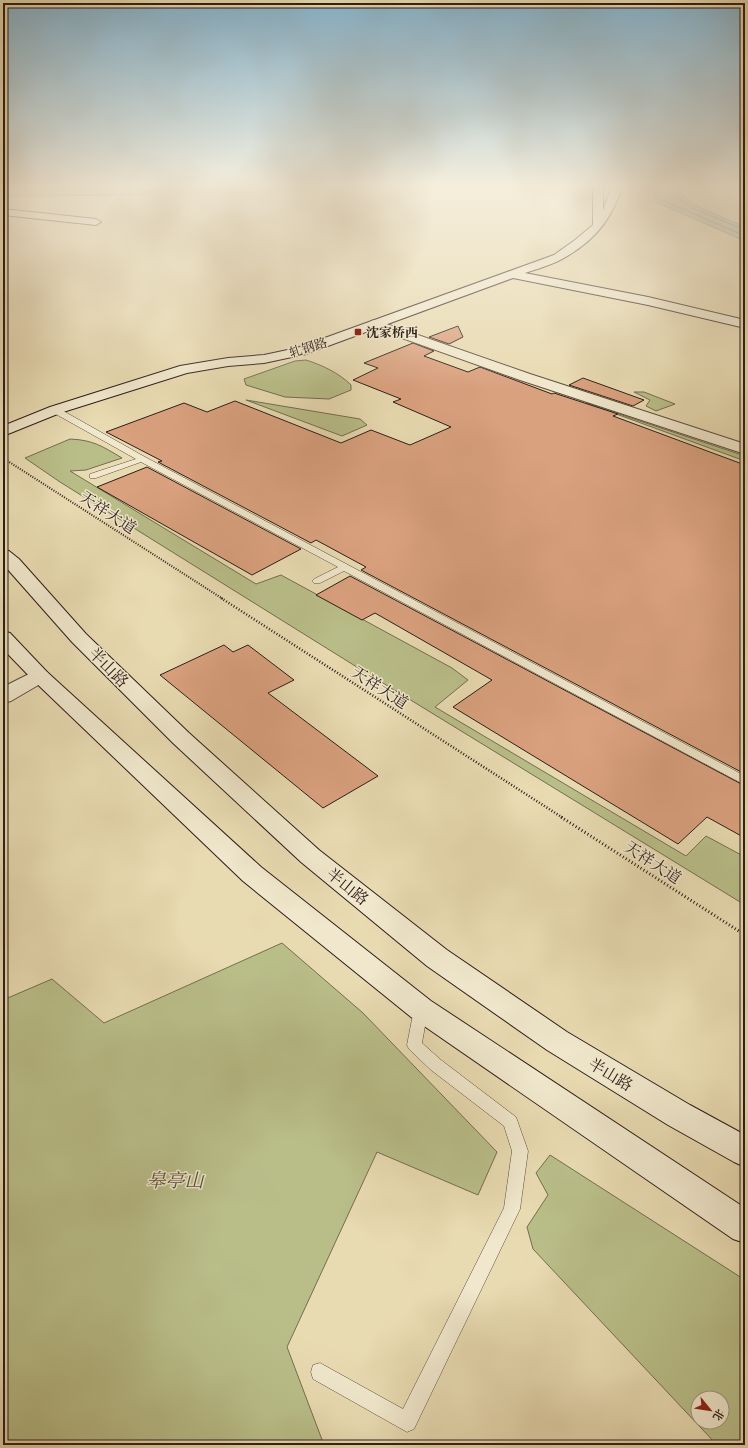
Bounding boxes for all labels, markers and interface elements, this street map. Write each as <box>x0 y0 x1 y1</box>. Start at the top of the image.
place label: 沈家桥西 <box>366 325 418 341</box>
marker: 沈家桥西 <box>353 327 363 337</box>
street label: 轧钢路 <box>287 335 329 361</box>
street label: 天祥大道 <box>76 487 140 538</box>
street label: 半山路 <box>85 644 132 691</box>
street label: 天祥大道 <box>348 662 412 713</box>
street label: 天祥大道 <box>621 837 685 888</box>
street label: 半山路 <box>323 864 372 909</box>
street label: 半山路 <box>585 1054 636 1095</box>
park label: 皋亭山 <box>146 1169 205 1192</box>
north arrow <box>690 1390 730 1430</box>
text: 北 <box>710 1407 727 1423</box>

